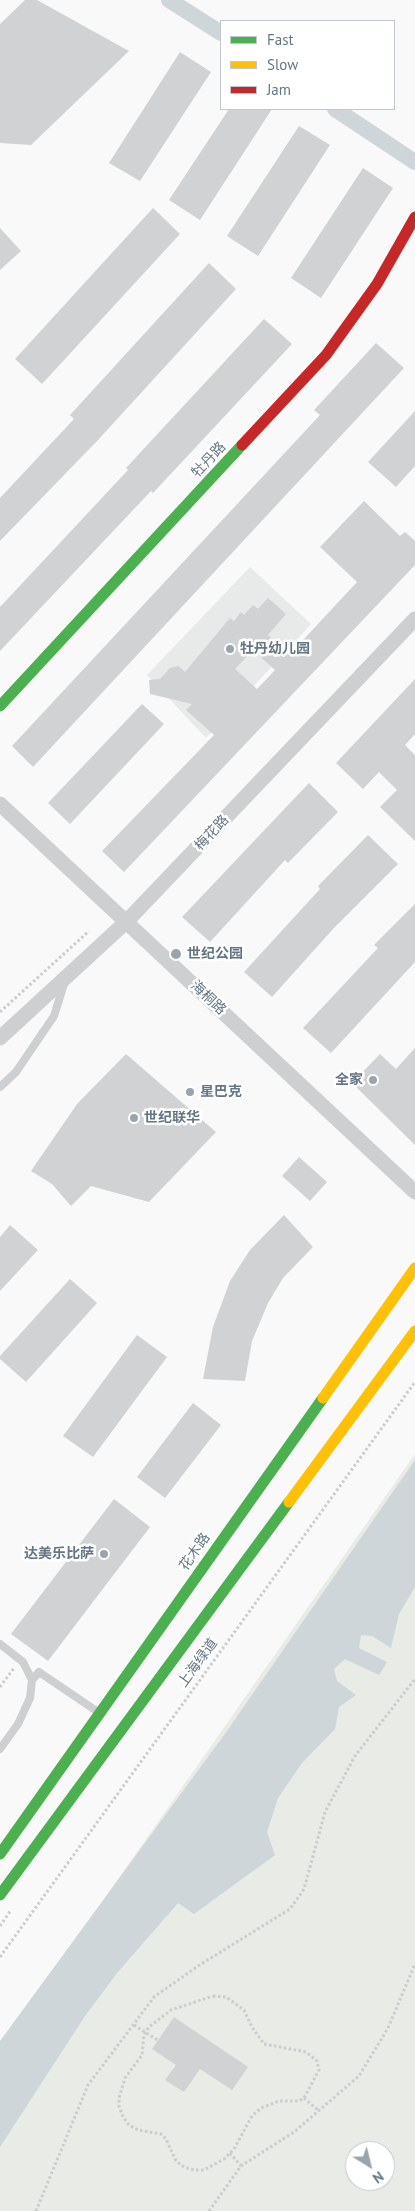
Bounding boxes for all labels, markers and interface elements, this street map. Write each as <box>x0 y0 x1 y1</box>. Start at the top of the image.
legend <box>220 20 395 110</box>
text: Fast <box>267 30 294 49</box>
text: Slow <box>267 55 298 74</box>
text: Jam <box>267 80 291 99</box>
street label: 牡丹路 <box>189 439 229 481</box>
place label: 牡丹幼儿园 <box>240 641 310 657</box>
marker: 牡丹幼儿园 <box>224 643 236 655</box>
street label: 梅花路 <box>192 812 232 854</box>
place label: 世纪公园 <box>187 946 243 962</box>
marker: 世纪公园 <box>169 947 183 961</box>
street label: 海桐路 <box>187 978 229 1018</box>
place label: 全家 <box>335 1072 363 1088</box>
marker: 全家 <box>367 1074 379 1086</box>
place label: 星巴克 <box>200 1084 242 1100</box>
marker: 星巴克 <box>184 1086 196 1098</box>
place label: 世纪联华 <box>144 1110 200 1126</box>
marker: 世纪联华 <box>128 1112 140 1124</box>
street label: 花木路 <box>176 1530 214 1574</box>
place label: 达美乐比萨 <box>24 1546 94 1562</box>
marker: 达美乐比萨 <box>98 1548 110 1560</box>
street label: 上海绿道 <box>175 1635 221 1691</box>
north arrow <box>345 2141 395 2191</box>
text: N <box>369 2167 387 2187</box>

